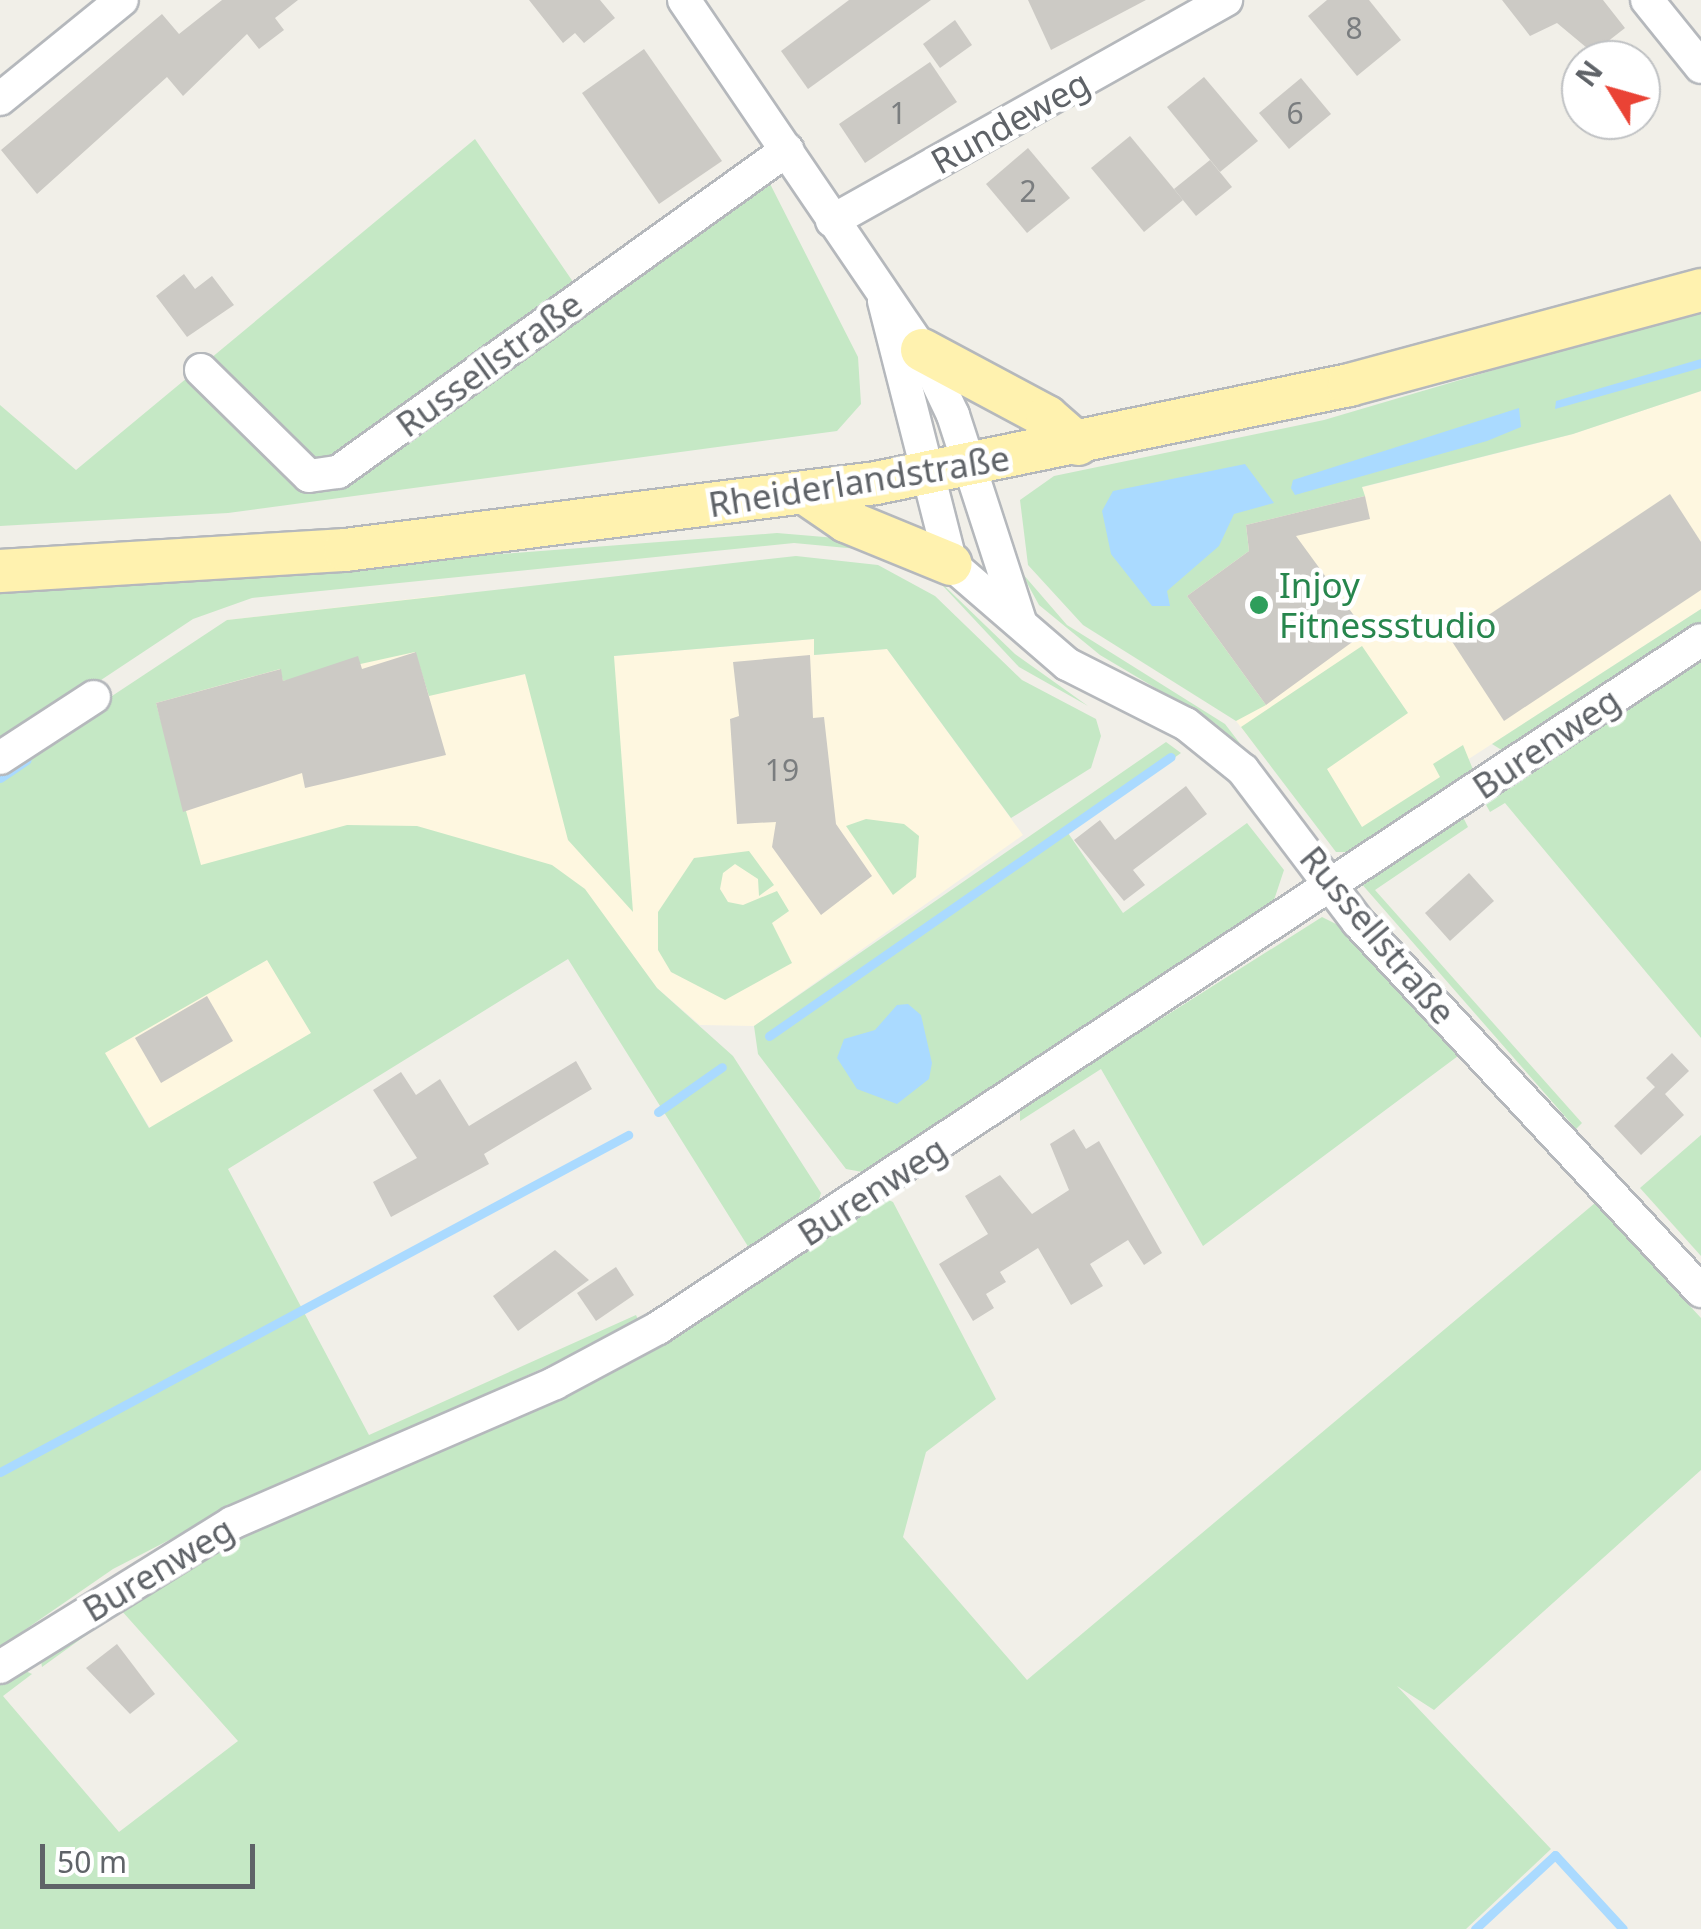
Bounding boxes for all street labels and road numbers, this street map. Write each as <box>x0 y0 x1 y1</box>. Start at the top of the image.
street label: Rundeweg <box>924 61 1096 183</box>
street label: Russellstraße <box>388 283 590 445</box>
street label: Rheiderlandstraße <box>705 436 1013 526</box>
street label: Burenweg <box>1465 679 1627 807</box>
street label: Russellstraße <box>1291 837 1465 1033</box>
street label: Burenweg <box>790 1128 954 1254</box>
street label: Burenweg <box>75 1508 241 1630</box>

